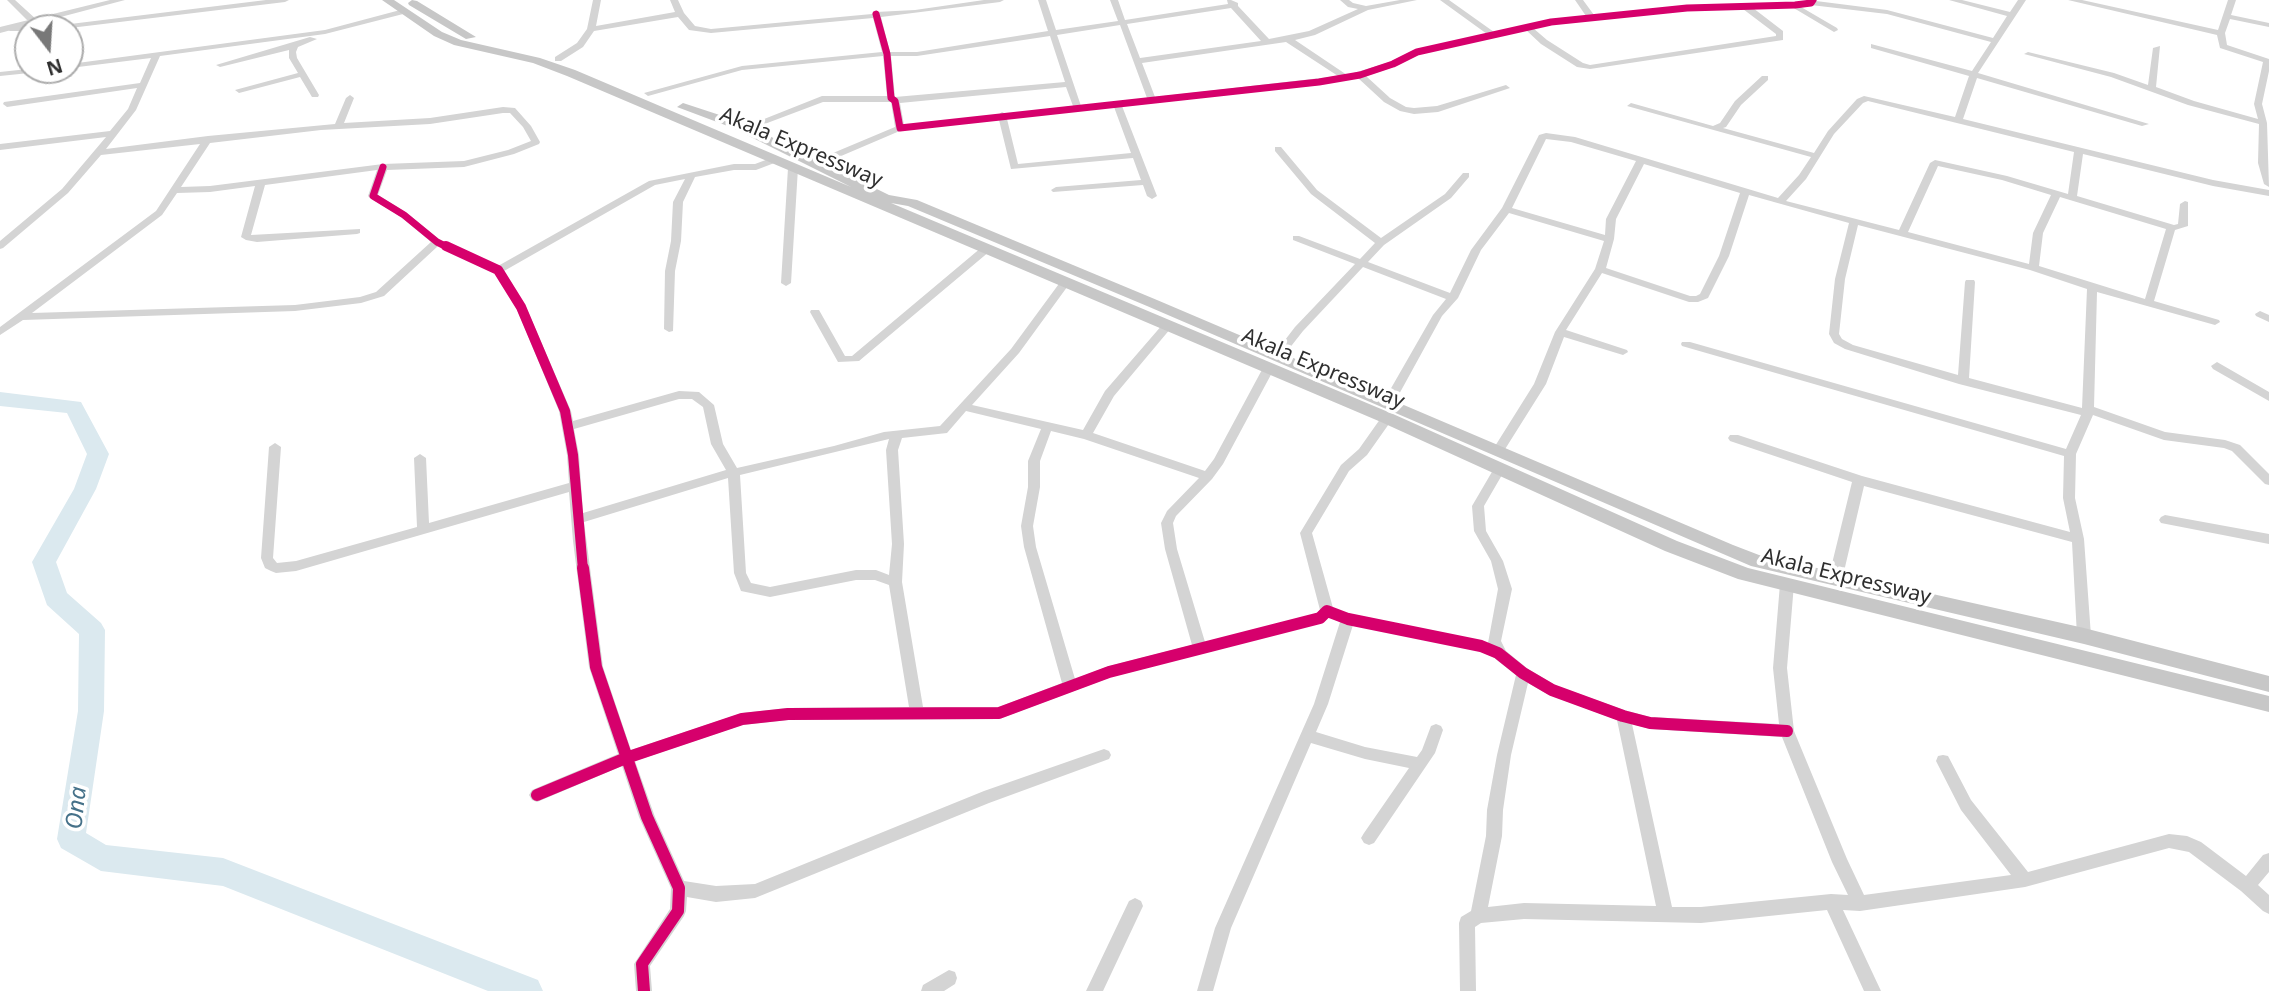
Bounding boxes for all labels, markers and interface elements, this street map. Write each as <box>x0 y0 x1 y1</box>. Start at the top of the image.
north arrow <box>14 14 84 84</box>
text: N <box>43 52 66 82</box>
street label: Akala Expressway <box>716 102 886 194</box>
street label: Akala Expressway <box>1238 323 1408 415</box>
street label: Akala Expressway <box>1759 544 1933 610</box>
water label: Ona <box>61 785 93 831</box>

